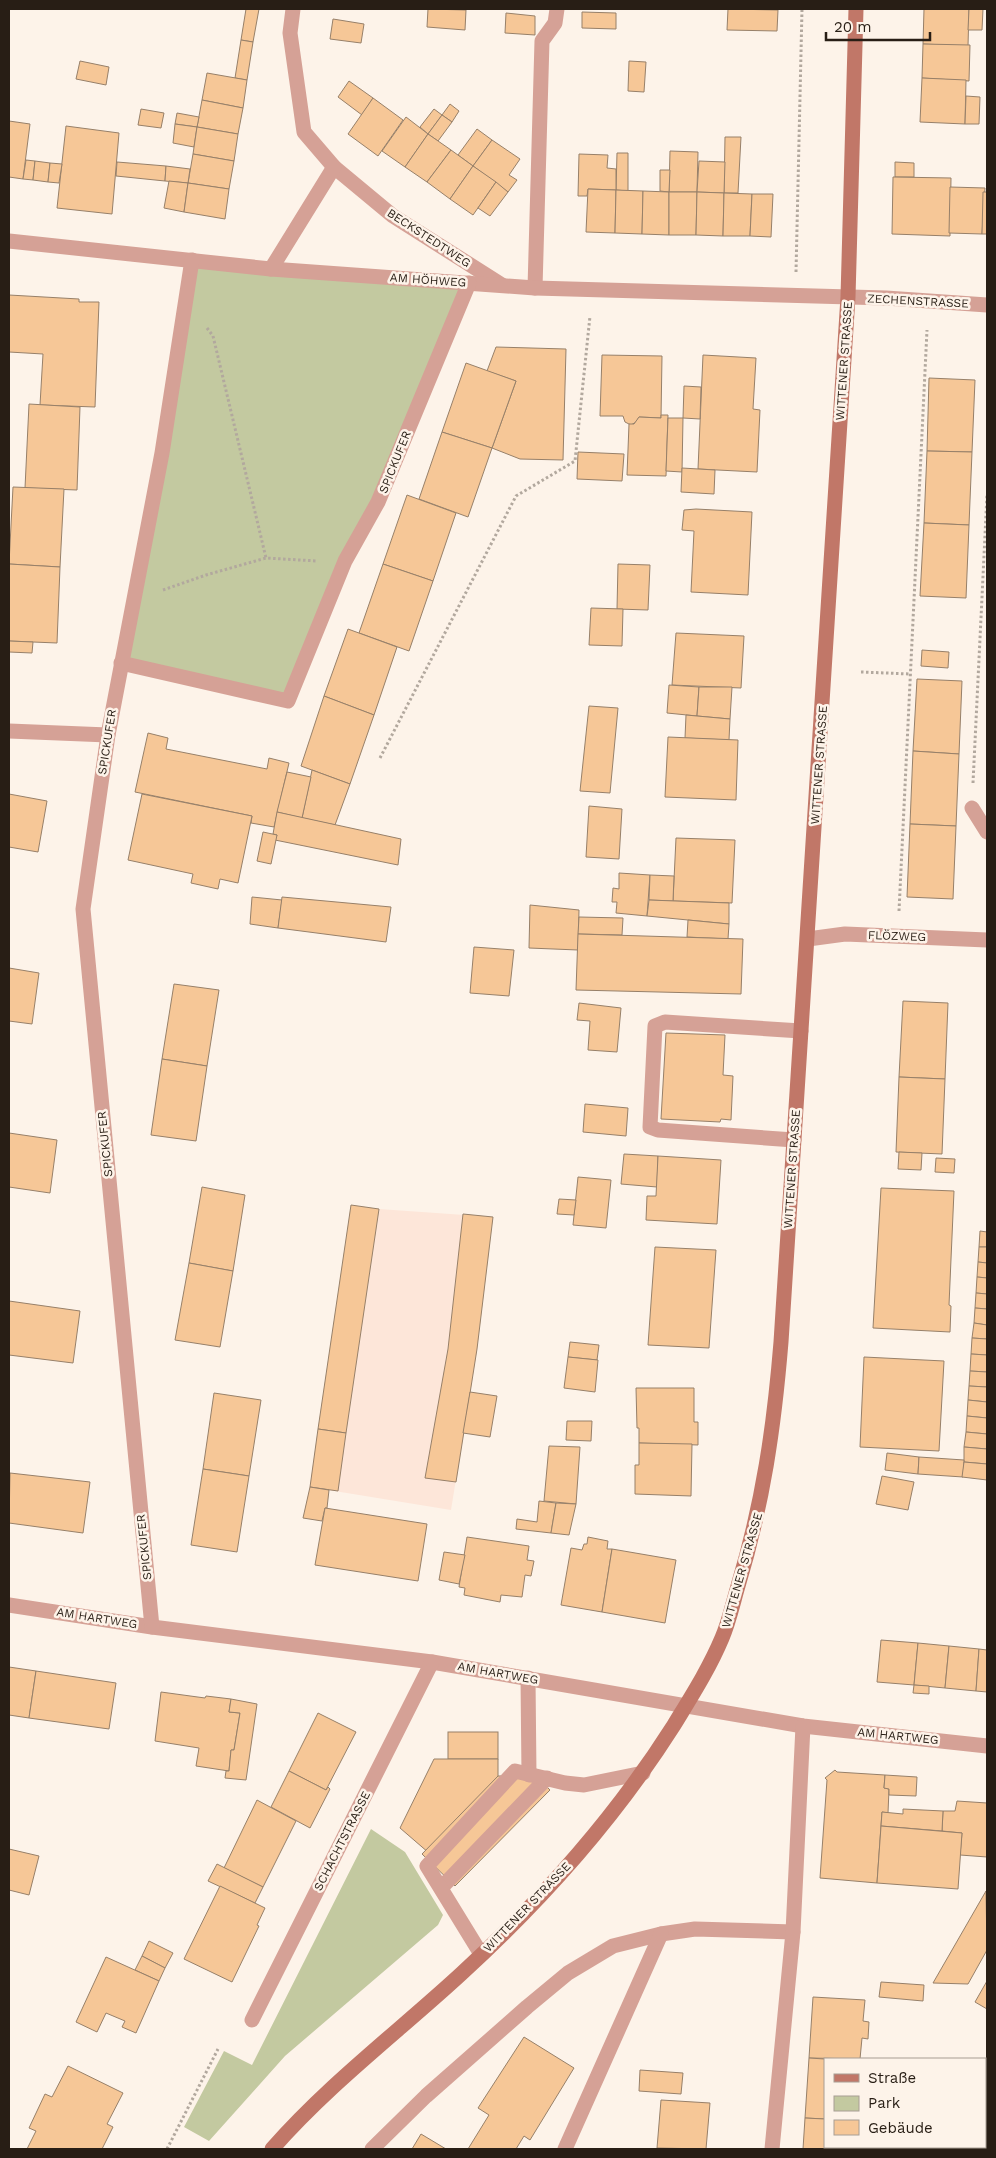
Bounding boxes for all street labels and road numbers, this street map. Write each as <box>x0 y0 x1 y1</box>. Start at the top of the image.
street label: BECKSTEDTWEG <box>385 206 473 270</box>
street label: AM HÖHWEG <box>389 270 467 290</box>
street label: ZECHENSTRASSE <box>867 291 970 311</box>
street label: WITTENER STRASSE <box>833 301 855 421</box>
street label: SPICKUFER <box>376 429 414 495</box>
street label: WITTENER STRASSE <box>808 705 830 825</box>
street label: SPICKUFER <box>95 708 119 776</box>
street label: FLÖZWEG <box>868 928 926 944</box>
street label: WITTENER STRASSE <box>781 1109 803 1229</box>
street label: SPICKUFER <box>95 1110 115 1178</box>
street label: WITTENER STRASSE <box>719 1510 765 1629</box>
street label: SPICKUFER <box>134 1513 154 1581</box>
street label: AM HARTWEG <box>56 1605 138 1631</box>
street label: AM HARTWEG <box>457 1659 539 1687</box>
street label: AM HARTWEG <box>857 1725 939 1747</box>
street label: SCHACHTSTRASSE <box>311 1789 373 1893</box>
street label: WITTENER STRASSE <box>481 1859 574 1955</box>

